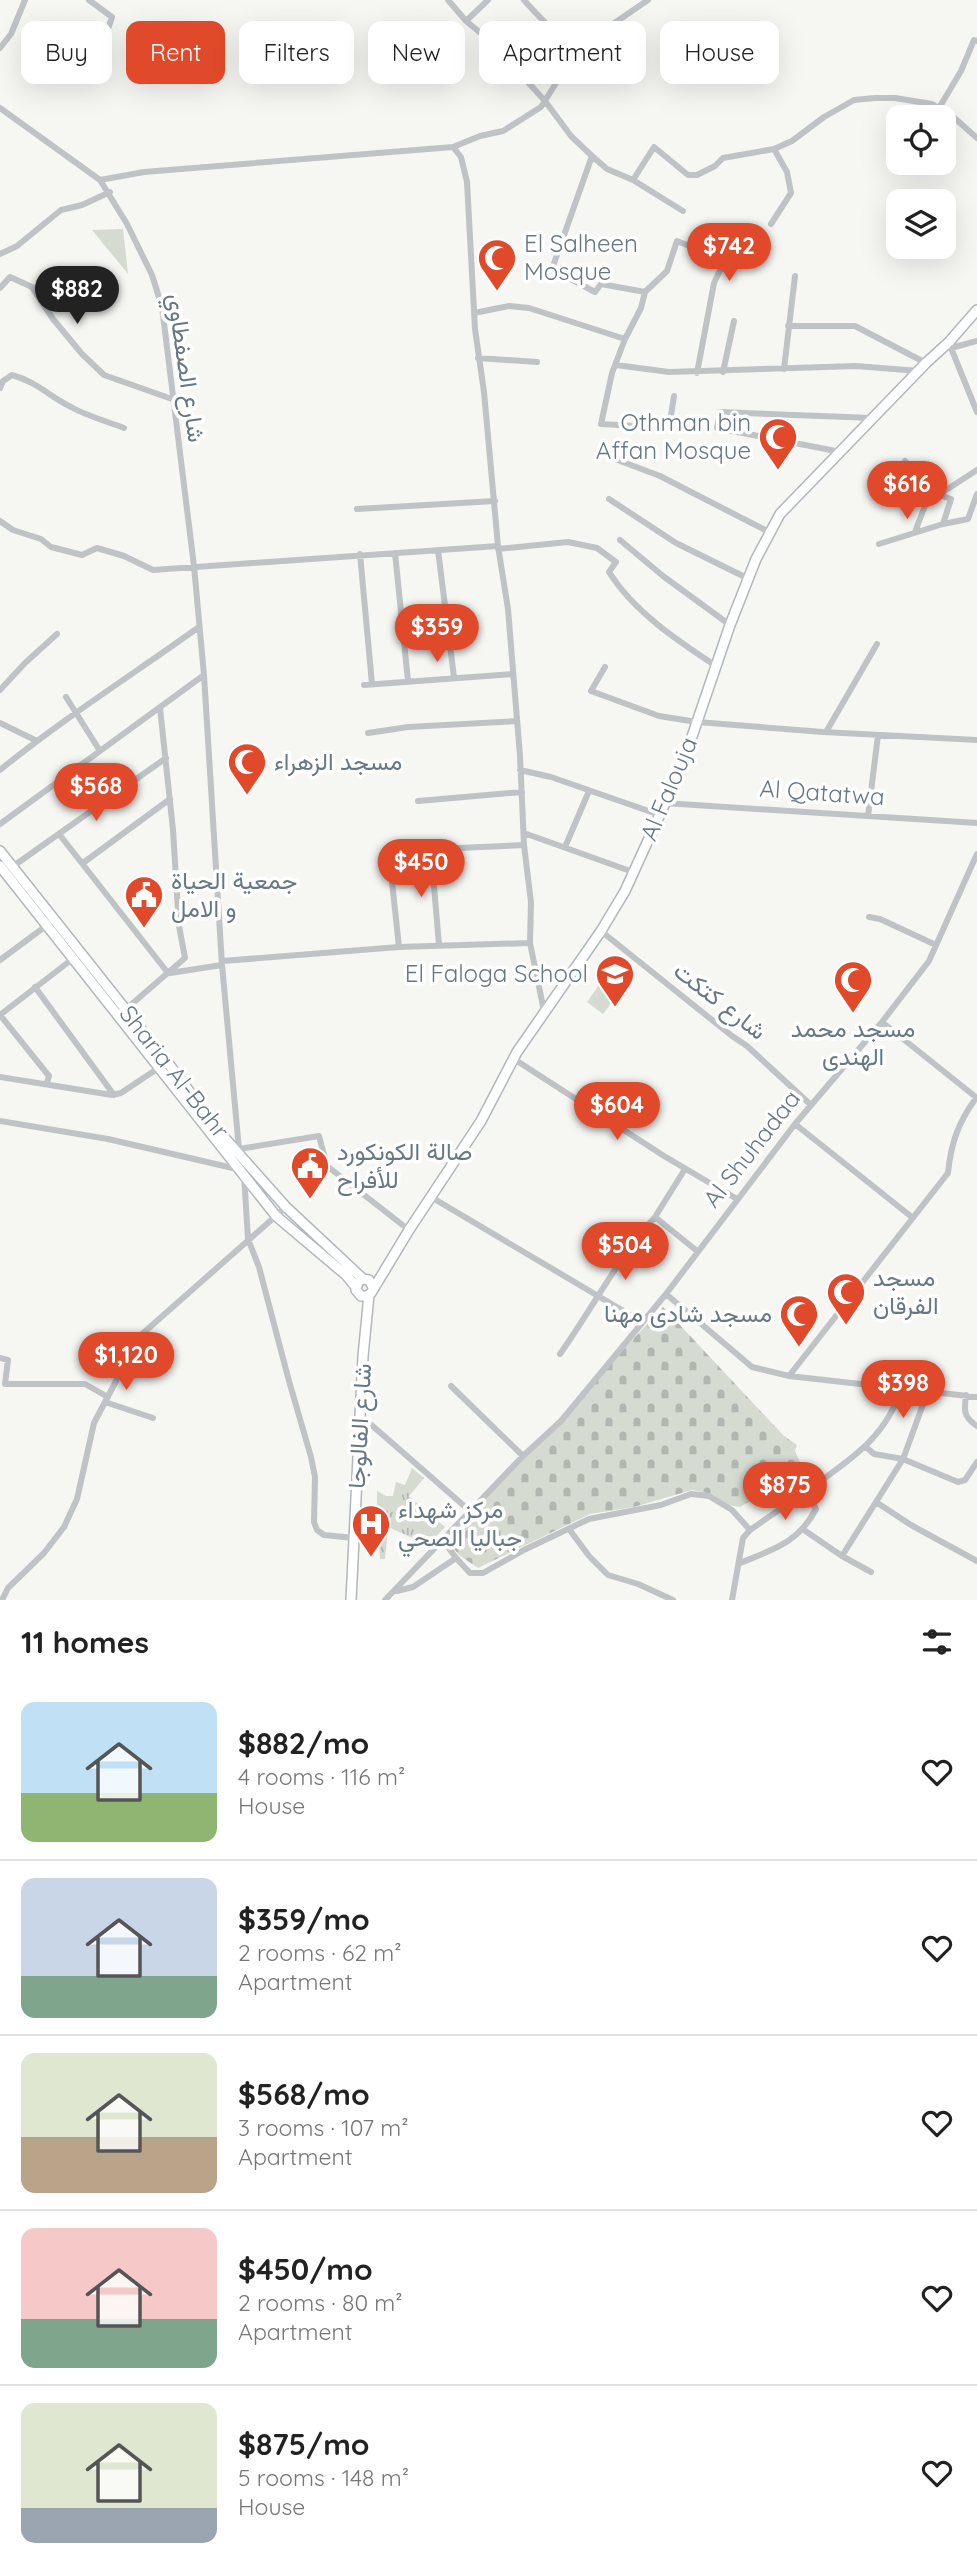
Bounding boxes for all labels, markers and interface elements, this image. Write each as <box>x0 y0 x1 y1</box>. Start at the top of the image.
chip: Buy <box>21 21 112 84</box>
chip: Rent <box>126 21 225 84</box>
chip: Filters <box>239 21 354 84</box>
chip: New <box>368 21 465 84</box>
chip: Apartment <box>479 21 646 84</box>
chip: House <box>660 21 779 84</box>
map controls <box>886 105 956 259</box>
button: locate <box>886 105 956 175</box>
button: layers <box>886 189 956 259</box>
pin: $742 <box>688 224 770 283</box>
place label: El Salheen Mosque <box>524 228 638 286</box>
text: $742 <box>703 231 755 260</box>
mosque icon: El Salheen Mosque <box>476 237 518 292</box>
pin: $882 <box>36 266 118 326</box>
text: $882 <box>51 274 103 303</box>
street label: شارع الصفطاوي <box>157 292 212 445</box>
place label: Othman bin Affan Mosque <box>596 407 751 465</box>
mosque icon: Othman bin Affan Mosque <box>757 416 799 471</box>
pin: $616 <box>866 462 948 521</box>
text: $616 <box>883 469 931 498</box>
pin: $359 <box>396 604 478 664</box>
text: $359 <box>411 612 463 641</box>
street label: Al Falouja <box>633 732 703 845</box>
mosque icon: مسجد الزهراء <box>226 741 268 796</box>
place label: مسجد الزهراء <box>274 746 402 777</box>
pin: $568 <box>55 764 137 823</box>
text: $568 <box>70 771 122 800</box>
street label: Al Qatatwa <box>759 773 886 811</box>
pin: $450 <box>380 839 462 899</box>
text: $450 <box>394 847 448 876</box>
place label: جمعية الحياة و الامل <box>171 865 297 924</box>
public building icon: جمعية الحياة و الامل <box>123 874 165 929</box>
school or university icon: El Faloga School <box>594 953 636 1008</box>
street label: شارع كتكت <box>667 955 773 1047</box>
place label: El Faloga School <box>405 958 588 988</box>
mosque icon: مسجد محمد الهندى <box>832 959 874 1014</box>
street label: Sharia Al-Bahr <box>114 999 236 1144</box>
place label: مسجد محمد الهندى <box>791 1013 915 1072</box>
pin: $604 <box>576 1082 658 1142</box>
street label: Al Shuhadaa <box>696 1084 806 1213</box>
text: $604 <box>590 1090 644 1119</box>
place label: صالة الكونكورد للأفراح <box>337 1136 472 1196</box>
public building icon: صالة الكونكورد للأفراح <box>289 1145 331 1200</box>
pin: $504 <box>584 1222 666 1282</box>
text: $504 <box>598 1230 652 1259</box>
place label: مسجد الفرقان <box>873 1262 939 1321</box>
mosque icon: مسجد الفرقان <box>825 1271 867 1326</box>
mosque icon: مسجد شادى مهنا <box>778 1293 820 1348</box>
place label: مسجد شادى مهنا <box>604 1298 772 1329</box>
pin: $1,120 <box>69 1332 183 1392</box>
text: $1,120 <box>94 1340 158 1369</box>
pin: $398 <box>862 1360 944 1420</box>
street label: شارع الفالوجا <box>341 1363 379 1489</box>
text: $398 <box>877 1368 929 1397</box>
pin: $875 <box>744 1462 826 1522</box>
text: $875 <box>759 1470 811 1499</box>
place label: مركز شهداء جباليا الصحي <box>398 1494 522 1557</box>
hospital icon: مركز شهداء جباليا الصحي <box>350 1503 392 1558</box>
text: 11 homes <box>21 1623 149 1661</box>
icon: filters <box>918 1623 956 1661</box>
text: $882/mo <box>238 1724 369 1762</box>
icon: home <box>77 1730 161 1814</box>
icon: heart <box>918 1753 956 1791</box>
text: 4 rooms · 116 m² <box>238 1762 405 1791</box>
text: House <box>238 1791 305 1820</box>
text: $359/mo <box>238 1900 370 1938</box>
icon: home <box>77 1906 161 1990</box>
icon: heart <box>918 1929 956 1967</box>
text: 2 rooms · 62 m² <box>238 1938 402 1967</box>
text: Apartment <box>238 1967 352 1996</box>
text: $568/mo <box>238 2075 370 2113</box>
icon: home <box>77 2081 161 2165</box>
icon: heart <box>918 2104 956 2142</box>
text: 3 rooms · 107 m² <box>238 2113 409 2142</box>
text: Apartment <box>238 2142 352 2171</box>
text: $450/mo <box>238 2250 373 2288</box>
icon: home <box>77 2256 161 2340</box>
icon: heart <box>918 2279 956 2317</box>
text: 2 rooms · 80 m² <box>238 2288 403 2317</box>
text: Apartment <box>238 2317 352 2346</box>
text: $875/mo <box>238 2425 370 2463</box>
icon: home <box>77 2431 161 2515</box>
icon: heart <box>918 2454 956 2492</box>
text: 5 rooms · 148 m² <box>238 2463 409 2492</box>
text: House <box>238 2492 305 2521</box>

